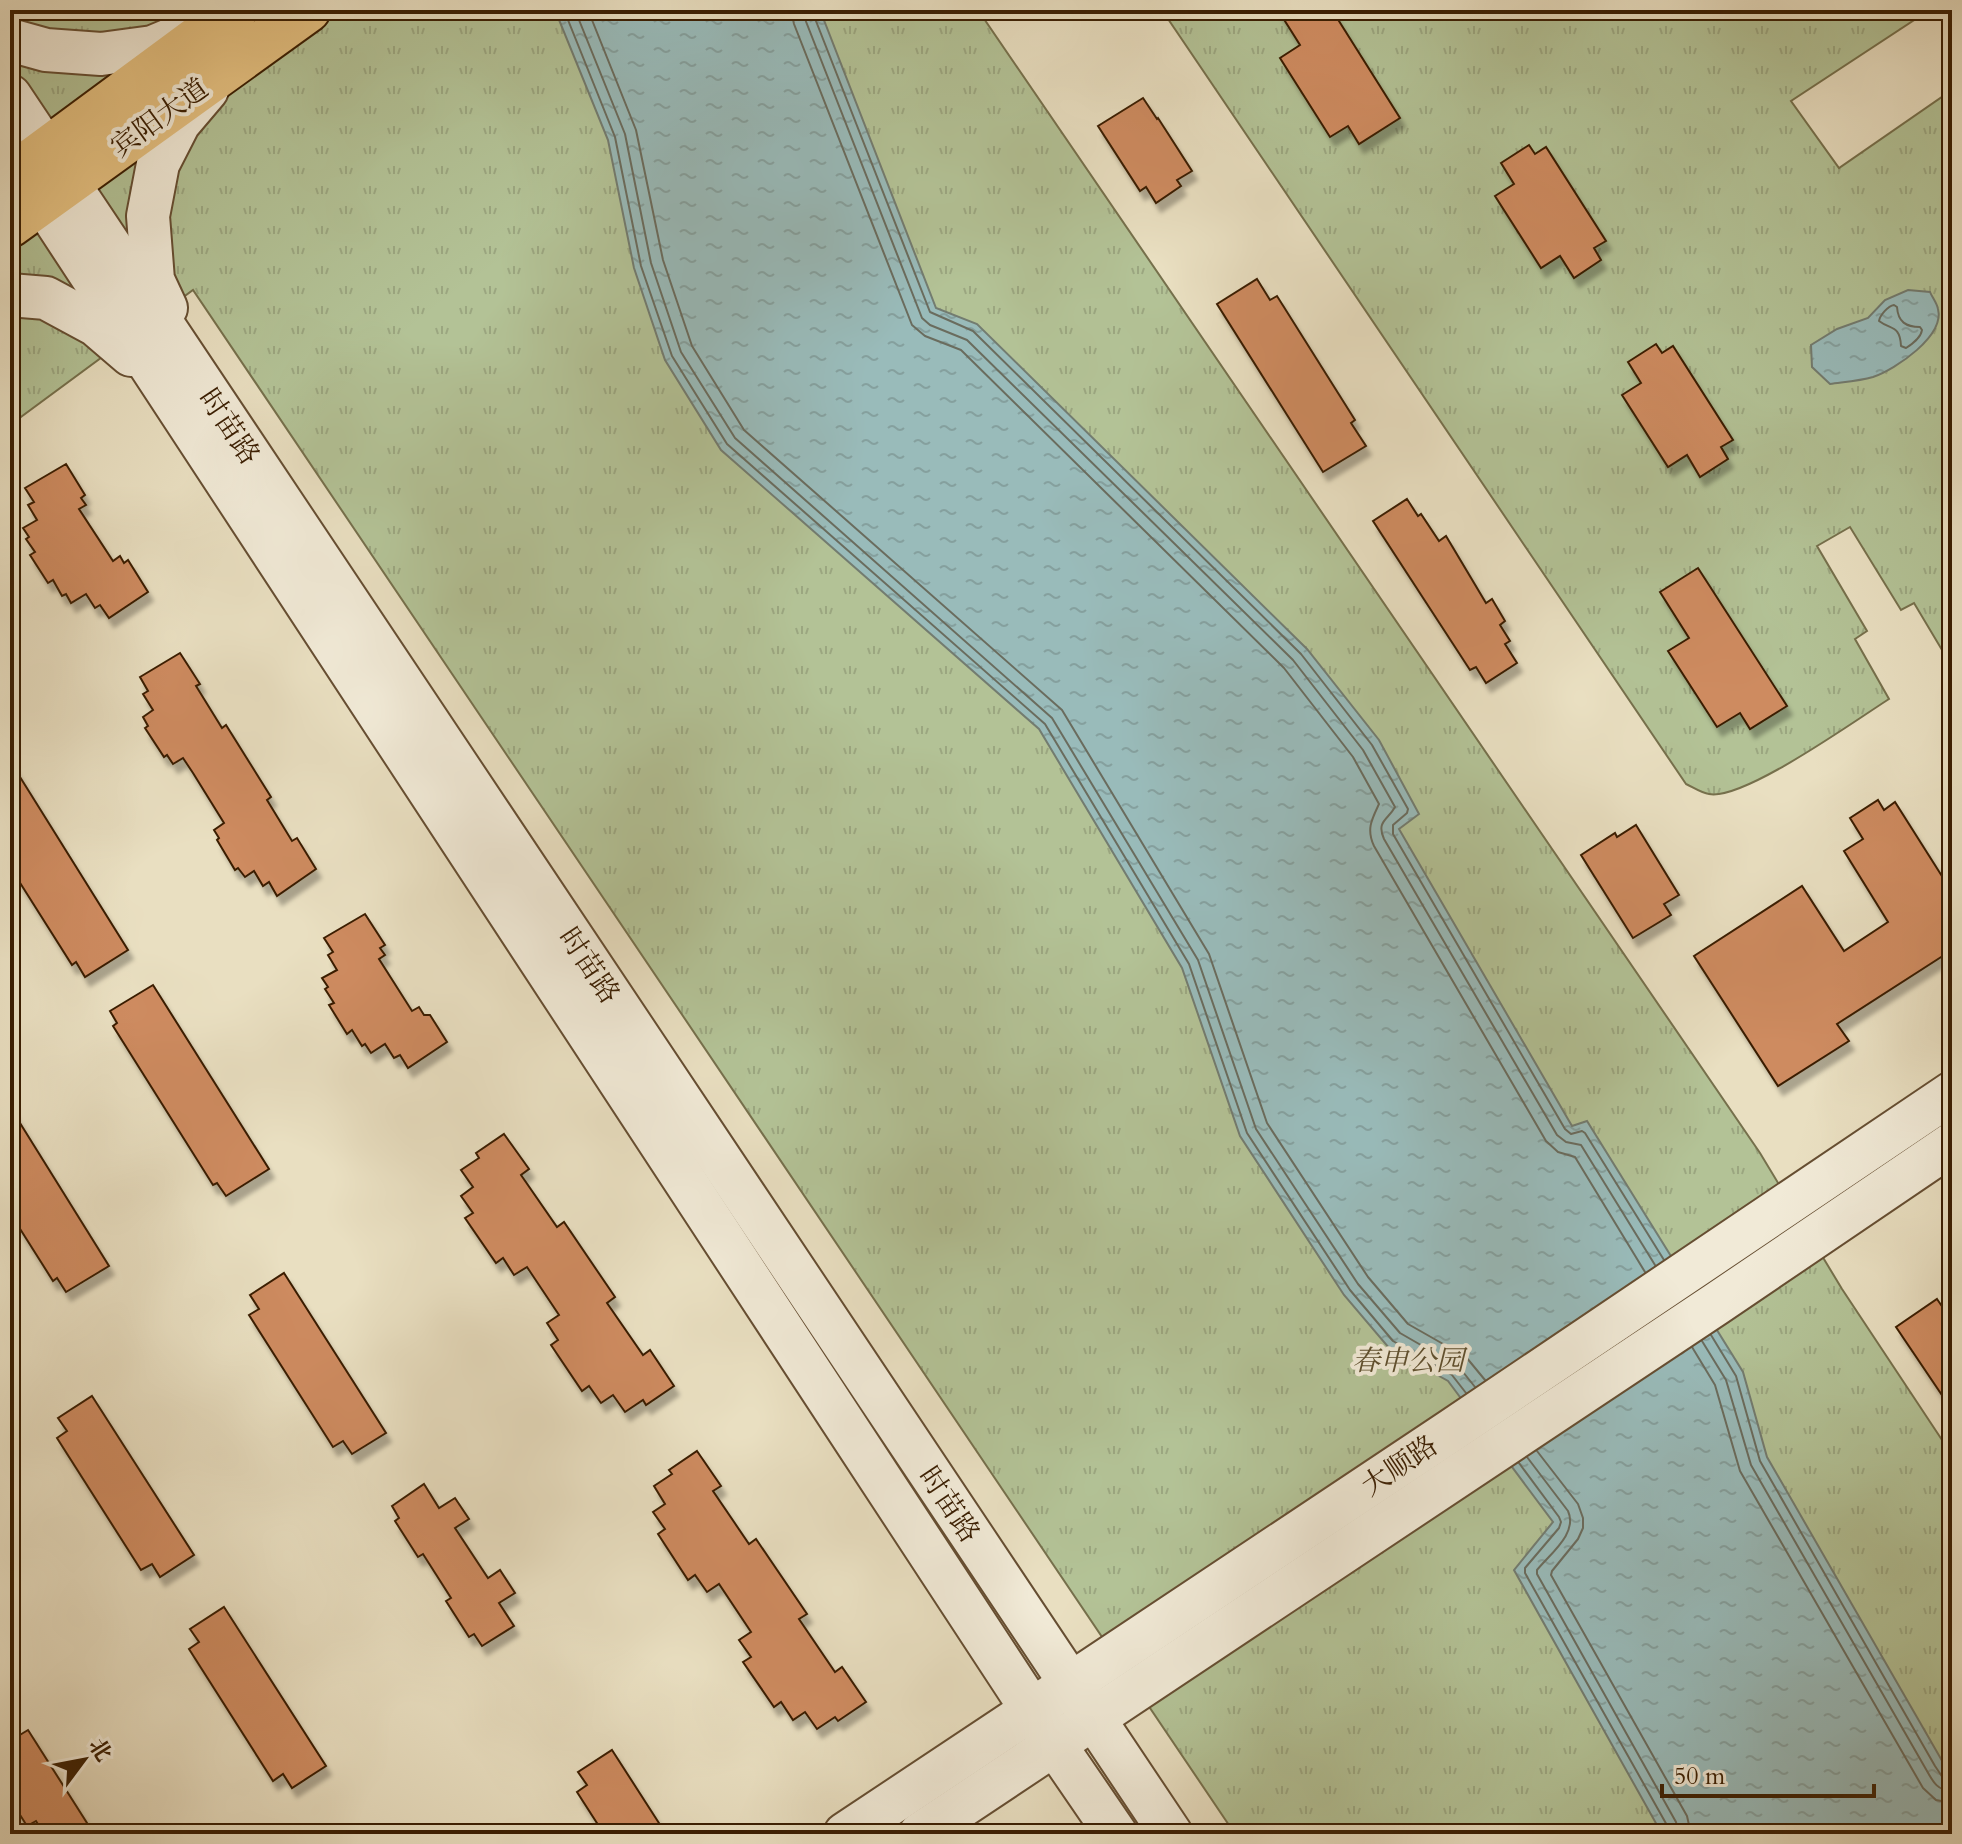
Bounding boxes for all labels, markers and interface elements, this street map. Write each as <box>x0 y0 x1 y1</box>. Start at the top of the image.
street label: 宾阳大道 <box>103 70 216 166</box>
street label: 时苗路 <box>190 381 268 472</box>
street label: 时苗路 <box>550 920 628 1011</box>
park label: 春申公园 <box>1352 1342 1468 1380</box>
street label: 大顺路 <box>1354 1427 1445 1505</box>
street label: 时苗路 <box>910 1459 988 1550</box>
north arrow <box>44 1720 124 1800</box>
text: 北 <box>82 1733 119 1767</box>
scale bar <box>1662 1748 1874 1798</box>
text: 50 m <box>1674 1760 1726 1793</box>

